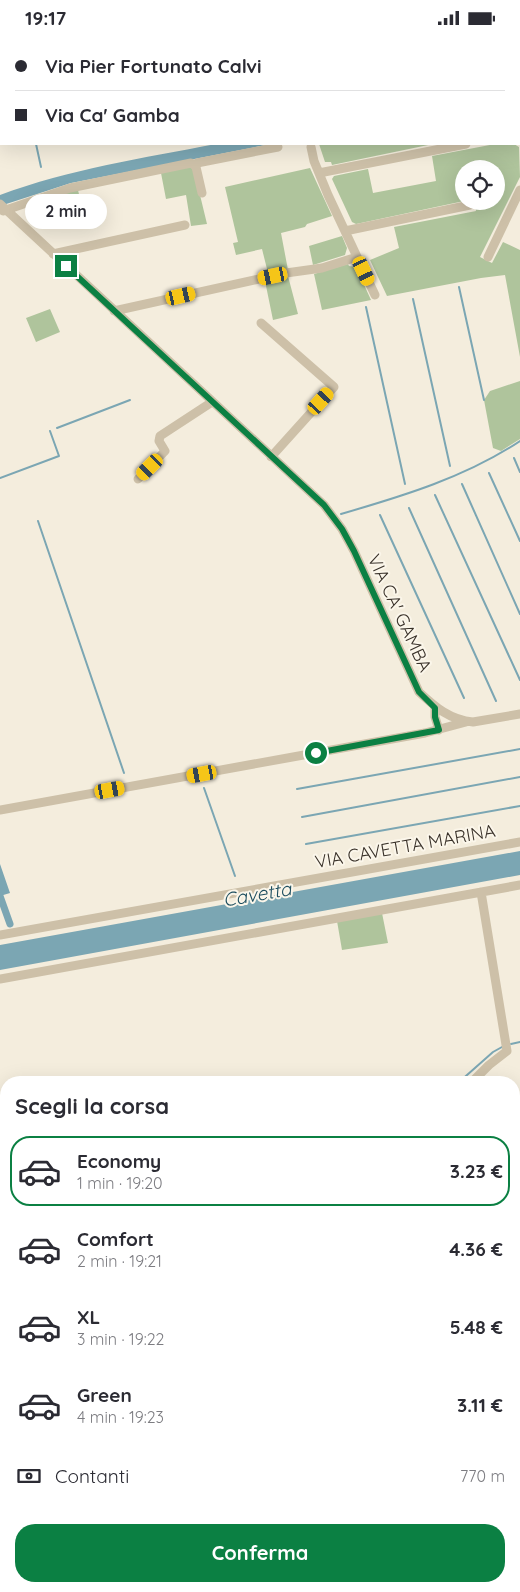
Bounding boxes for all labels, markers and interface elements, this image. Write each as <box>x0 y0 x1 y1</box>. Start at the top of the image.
text: 19:17 <box>25 6 66 30</box>
text: Via Pier Fortunato Calvi <box>45 54 262 78</box>
text: Via Ca' Gamba <box>45 103 180 127</box>
map controls <box>455 160 505 210</box>
button: locate <box>455 160 505 210</box>
callout: 2 min <box>25 193 107 229</box>
text: 2 min <box>45 201 87 221</box>
car <box>350 254 377 288</box>
route end <box>55 255 77 277</box>
car <box>256 266 289 286</box>
car <box>164 285 197 307</box>
car <box>305 385 336 417</box>
car <box>134 451 165 483</box>
street label: VIA CA' GAMBA <box>363 550 437 676</box>
route start <box>305 742 327 764</box>
car <box>185 764 218 784</box>
car <box>93 780 126 800</box>
street label: VIA CAVETTA MARINA <box>313 819 497 873</box>
water label: Cavetta <box>221 876 294 912</box>
text: Scegli la corsa <box>15 1092 169 1120</box>
icon: car <box>17 1149 62 1194</box>
text: Economy <box>77 1149 161 1173</box>
text: 3.23 € <box>450 1159 503 1183</box>
text: 1 min · 19:20 <box>77 1173 163 1193</box>
icon: car <box>17 1227 62 1272</box>
text: Comfort <box>77 1227 154 1251</box>
text: 4.36 € <box>449 1237 503 1261</box>
text: 2 min · 19:21 <box>77 1251 162 1271</box>
icon: car <box>17 1305 62 1350</box>
text: XL <box>77 1305 100 1329</box>
text: 5.48 € <box>450 1315 503 1339</box>
text: 3 min · 19:22 <box>77 1329 164 1349</box>
icon: car <box>17 1383 62 1428</box>
text: Green <box>77 1383 132 1407</box>
text: 3.11 € <box>457 1393 503 1417</box>
text: 4 min · 19:23 <box>77 1407 164 1427</box>
icon: cash <box>15 1462 43 1490</box>
text: Contanti <box>55 1464 129 1488</box>
text: 770 m <box>460 1466 505 1486</box>
button: Conferma <box>15 1524 505 1582</box>

